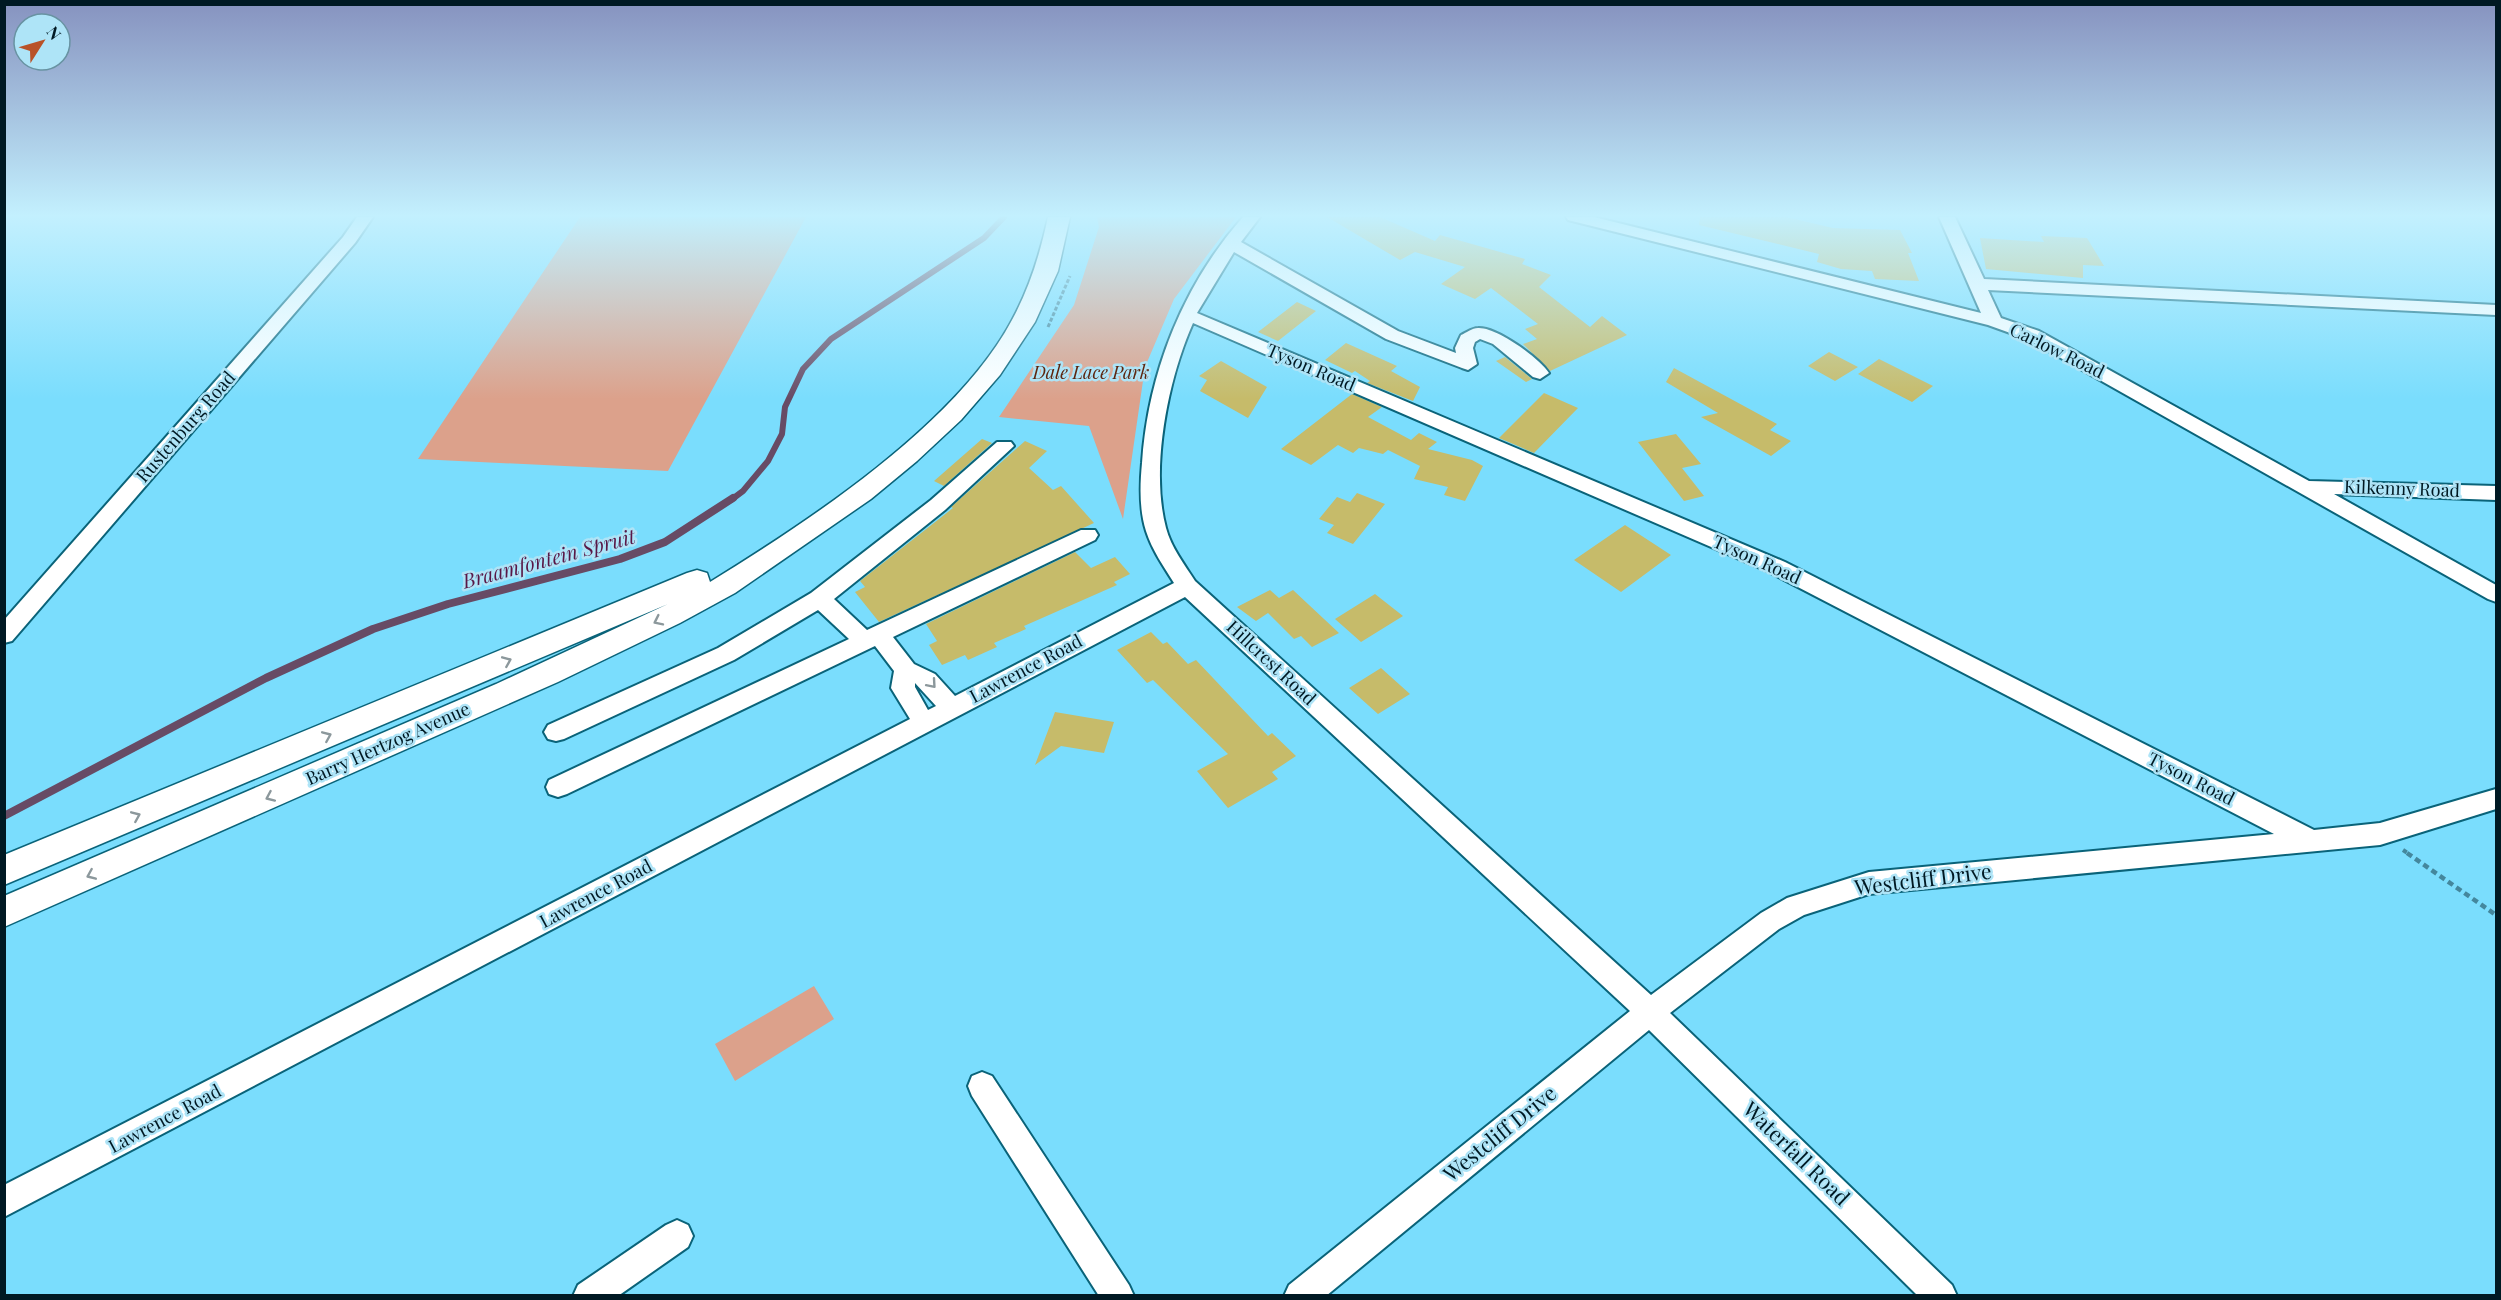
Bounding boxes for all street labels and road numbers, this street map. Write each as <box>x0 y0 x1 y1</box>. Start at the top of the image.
street label: Carlow Road <box>2006 317 2109 384</box>
street label: Tyson Road <box>1263 338 1360 397</box>
street label: Rustenburg Road <box>130 365 241 487</box>
street label: Kilkenny Road <box>2344 474 2461 502</box>
street label: Tyson Road <box>1709 529 1806 589</box>
street label: Hillcrest Road <box>1222 615 1322 710</box>
street label: Lawrence Road <box>965 628 1086 708</box>
street label: Barry Hertzog Avenue <box>302 696 473 790</box>
street label: Tyson Road <box>2144 746 2239 810</box>
street label: Lawrence Road <box>535 853 656 933</box>
street label: Westcliff Drive <box>1852 856 1993 900</box>
street label: Lawrence Road <box>104 1078 225 1158</box>
street label: Westcliff Drive <box>1436 1078 1561 1187</box>
street label: Waterfall Road <box>1737 1094 1857 1211</box>

